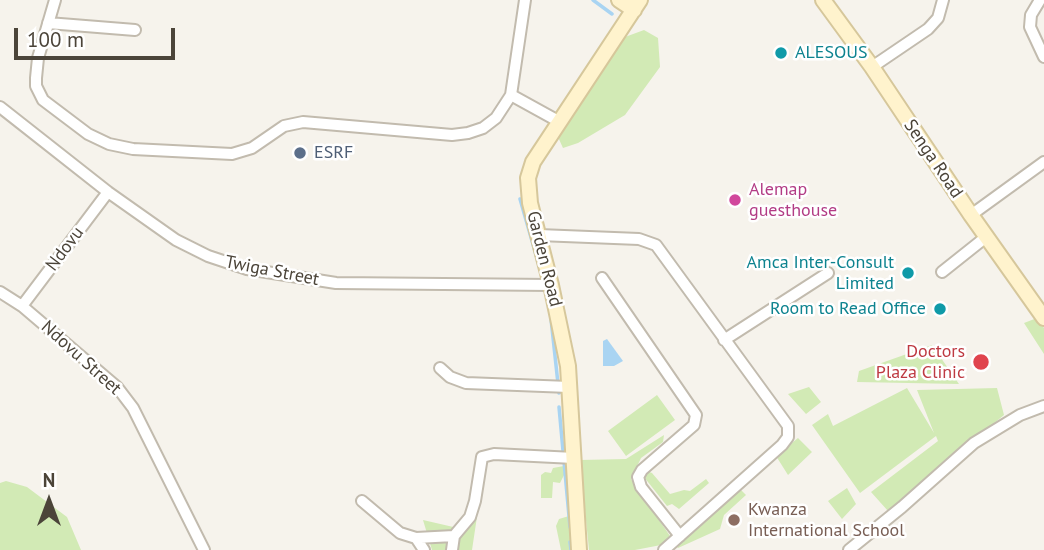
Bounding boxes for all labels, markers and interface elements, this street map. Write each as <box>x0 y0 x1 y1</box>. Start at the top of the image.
scale bar <box>18 14 178 58</box>
text: 100 m <box>27 26 84 53</box>
place label: ALESOUS <box>795 42 868 64</box>
marker: ALESOUS <box>773 45 789 61</box>
street label: Senga Road <box>899 116 967 202</box>
place label: ESRF <box>314 142 353 164</box>
marker: ESRF <box>292 145 308 161</box>
place label: Alemap guesthouse <box>749 179 837 222</box>
marker: Alemap guesthouse <box>727 192 743 208</box>
street label: Garden Road <box>522 209 566 309</box>
street label: Ndovu <box>41 223 89 275</box>
street label: Twiga Street <box>223 251 321 291</box>
place label: Amca Inter-Consult Limited <box>746 252 894 294</box>
marker: Amca Inter-Consult Limited <box>900 265 916 281</box>
place label: Room to Read Office <box>770 298 926 320</box>
marker: Room to Read Office <box>932 301 948 317</box>
street label: Ndovu Street <box>36 316 126 400</box>
place label: Doctors Plaza Clinic <box>876 341 965 384</box>
marker: Doctors Plaza Clinic <box>971 352 991 372</box>
north arrow <box>14 466 84 536</box>
text: N <box>43 468 55 492</box>
place label: Kwanza International School <box>748 499 905 542</box>
marker: Kwanza International School <box>726 512 742 528</box>

